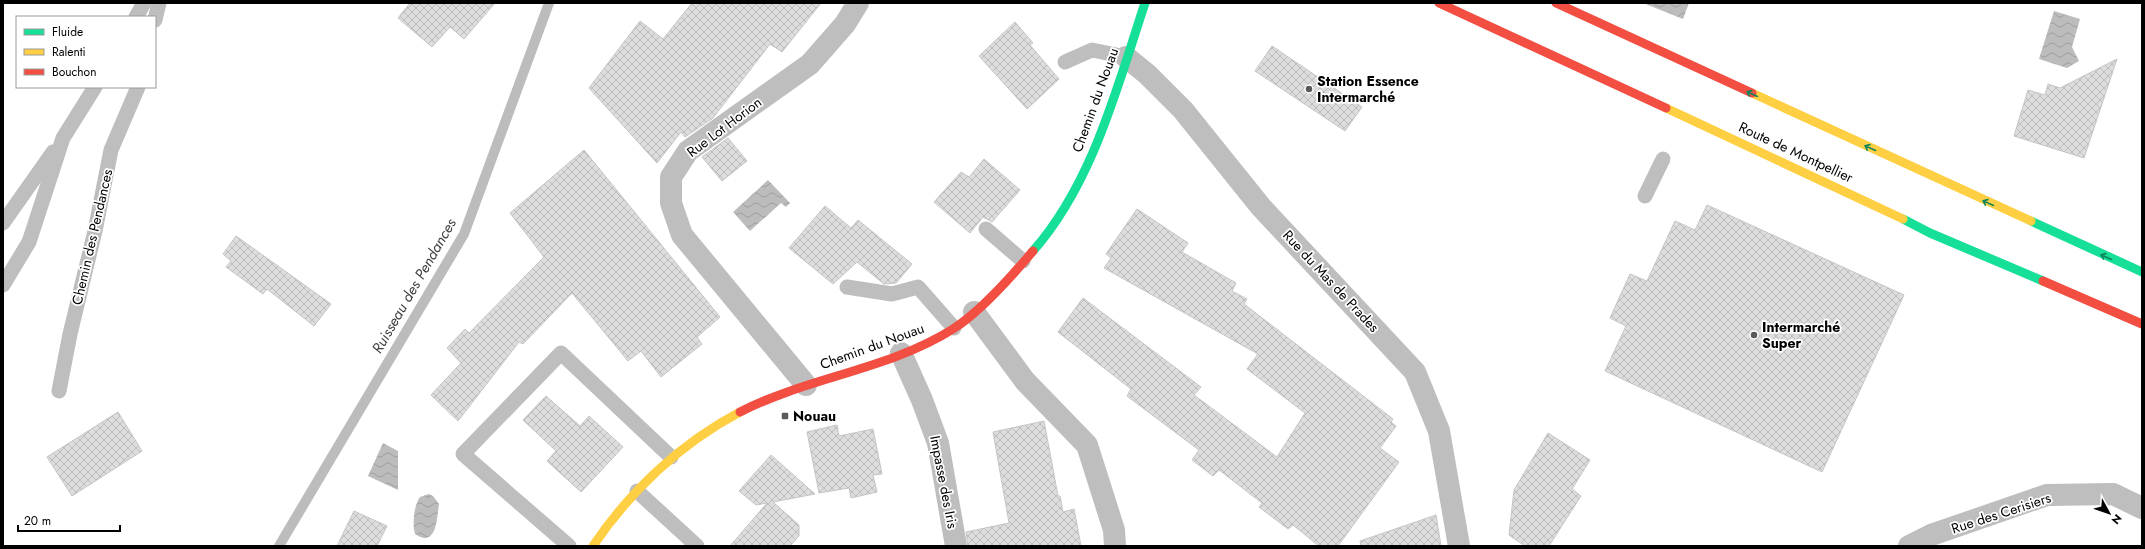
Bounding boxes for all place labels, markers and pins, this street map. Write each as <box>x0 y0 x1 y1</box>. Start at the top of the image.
place label: Station Essence Intermarché <box>1317 71 1419 107</box>
marker: Station Essence Intermarché <box>1304 84 1314 94</box>
place label: Intermarché Super <box>1762 317 1840 353</box>
marker: Intermarché Super <box>1749 330 1759 340</box>
place label: Nouau <box>793 406 836 426</box>
marker: Nouau <box>780 411 790 421</box>

